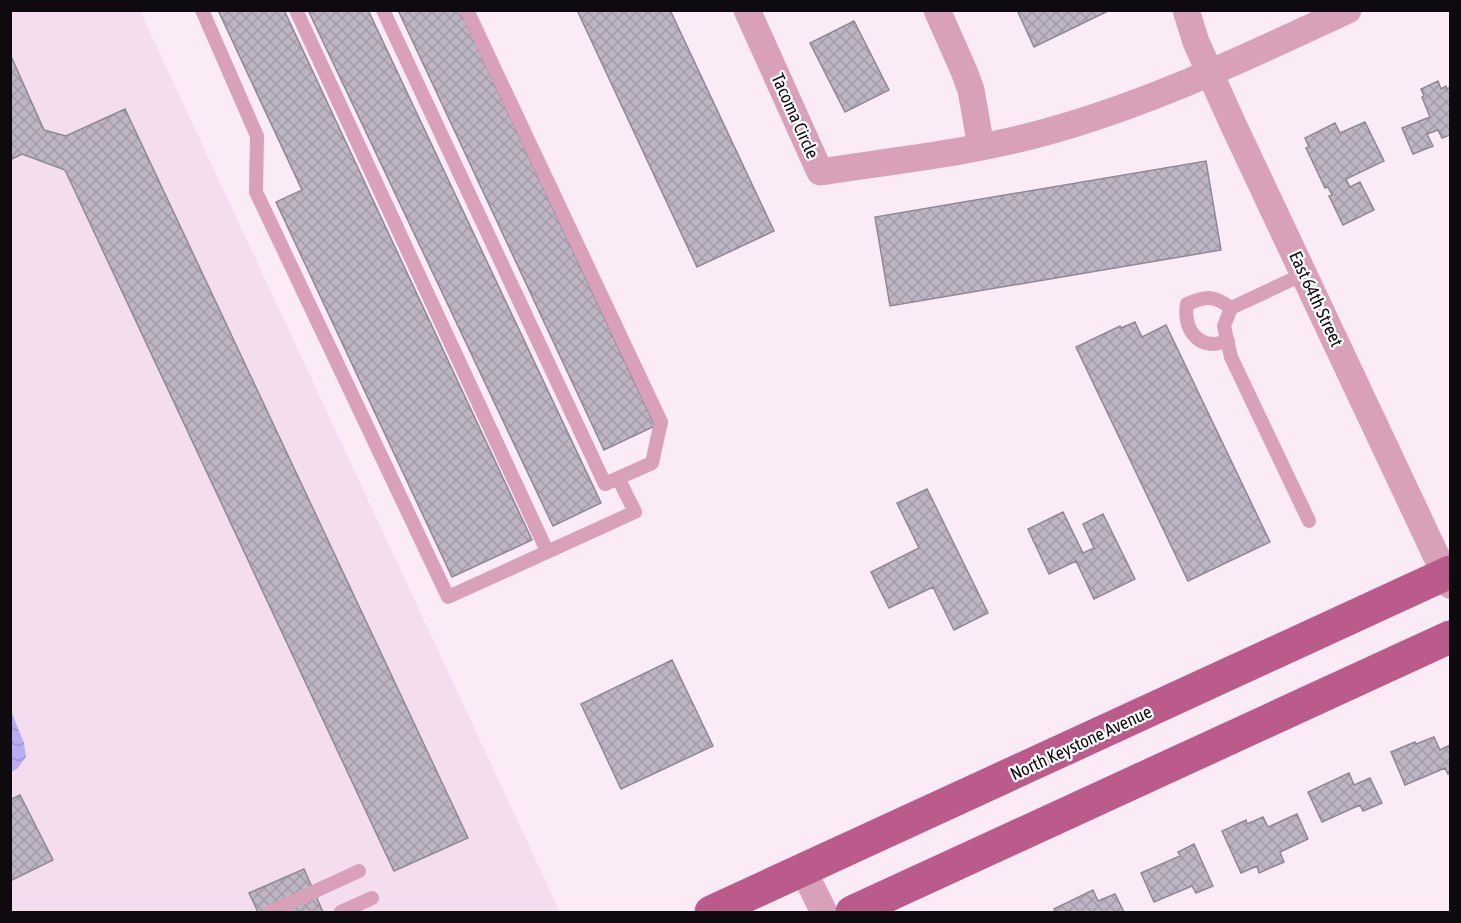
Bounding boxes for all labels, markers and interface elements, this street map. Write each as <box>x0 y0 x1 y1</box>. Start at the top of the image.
street label: Tacoma Circle <box>767 70 824 162</box>
street label: East 64th Street <box>1285 248 1348 350</box>
street label: North Keystone Avenue <box>1007 701 1155 784</box>

